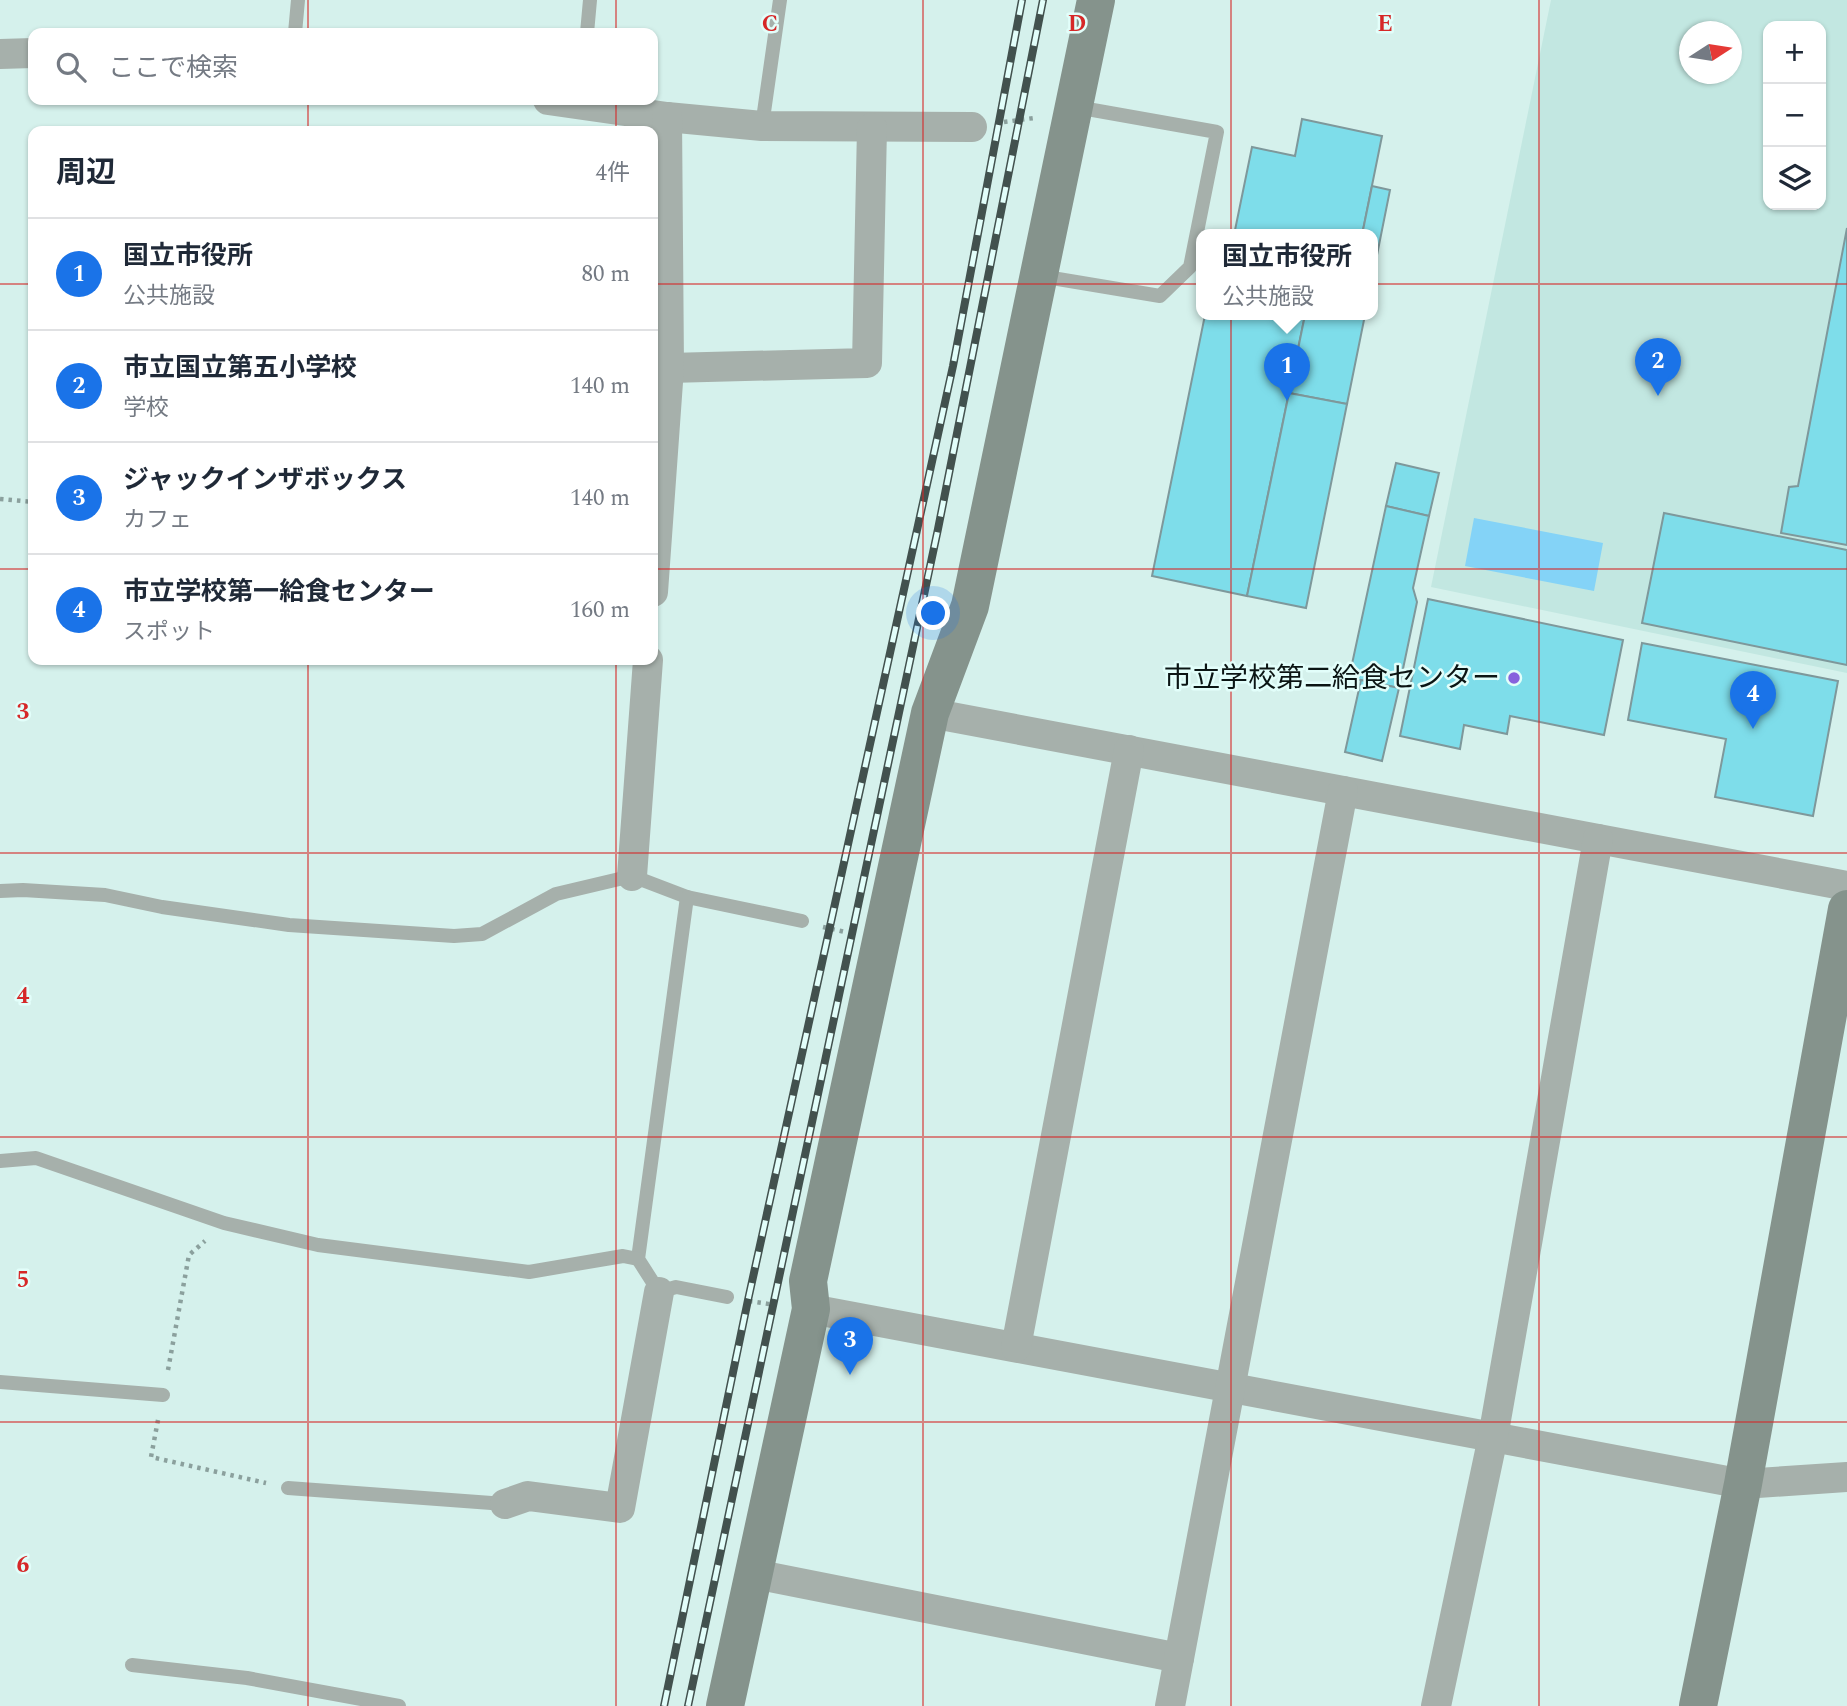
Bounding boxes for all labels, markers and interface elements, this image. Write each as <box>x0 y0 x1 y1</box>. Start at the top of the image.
text: C <box>762 7 778 42</box>
text: D <box>1068 7 1086 42</box>
text: E <box>1377 7 1393 42</box>
north arrow <box>1679 21 1742 84</box>
map controls <box>1763 21 1826 210</box>
button: + <box>1763 21 1826 84</box>
search box <box>28 28 658 105</box>
icon: search <box>52 48 90 86</box>
text: ここで検索 <box>108 48 238 88</box>
button: − <box>1763 84 1826 147</box>
button: layers <box>1763 147 1826 210</box>
text: 周辺 <box>56 150 116 196</box>
text: 4件 <box>596 156 630 191</box>
popup <box>1196 229 1378 320</box>
text: 国立市役所 <box>123 236 253 276</box>
text: 国立市役所 <box>1222 237 1352 277</box>
text: 1 <box>73 257 85 292</box>
text: 80 m <box>581 257 630 292</box>
text: 公共施設 <box>123 279 215 314</box>
text: 公共施設 <box>1222 280 1314 315</box>
pin: 2 <box>1635 338 1681 396</box>
pin: 1 <box>1264 343 1310 401</box>
text: 市立国立第五小学校 <box>123 348 357 388</box>
text: 2 <box>73 369 85 404</box>
text: 140 m <box>570 369 630 404</box>
text: 学校 <box>123 391 169 426</box>
text: ジャックインザボックス <box>123 460 407 500</box>
text: 3 <box>73 481 85 516</box>
text: 140 m <box>570 481 630 516</box>
text: カフェ <box>123 503 192 538</box>
text: 市立学校第一給食センター <box>123 572 435 612</box>
text: 4 <box>73 593 85 628</box>
text: 160 m <box>570 593 630 628</box>
your location <box>916 596 950 630</box>
text: スポット <box>123 615 215 650</box>
place label: 市立学校第二給食センター <box>1164 657 1500 700</box>
marker: 市立学校第二給食センター <box>1506 670 1522 686</box>
pin: 4 <box>1730 671 1776 729</box>
text: 3 <box>17 695 30 730</box>
text: 4 <box>17 979 30 1014</box>
text: 5 <box>17 1263 29 1298</box>
pin: 3 <box>827 1317 873 1375</box>
text: 6 <box>17 1548 30 1583</box>

